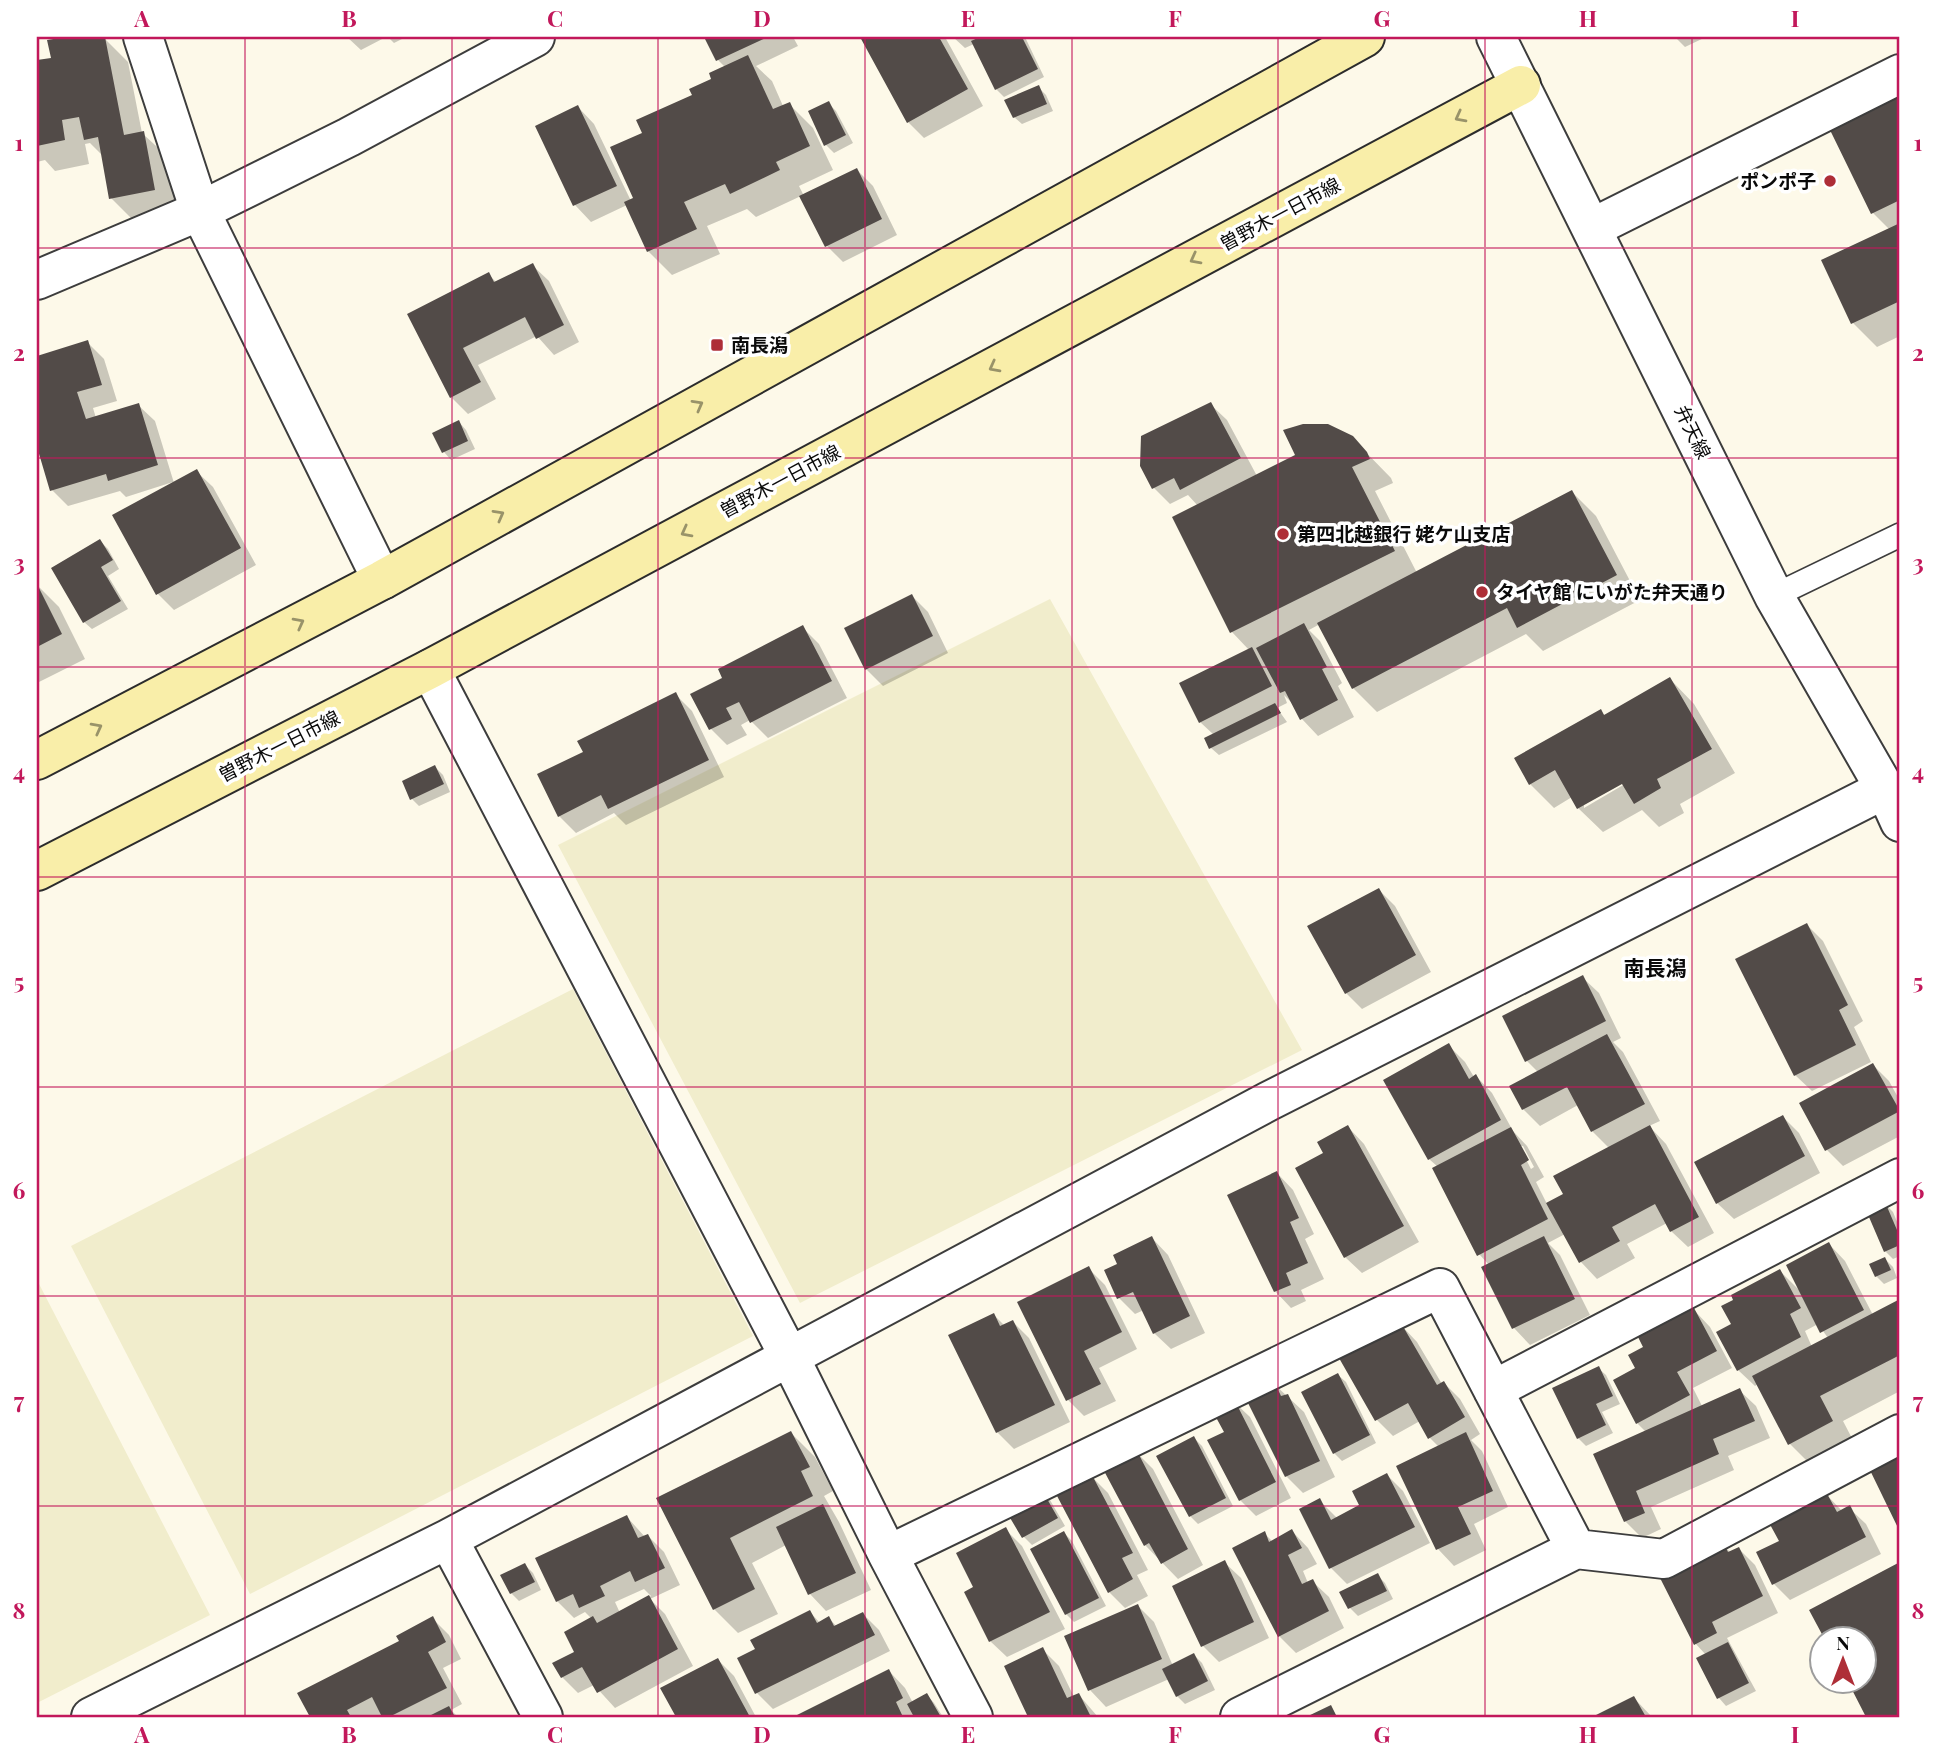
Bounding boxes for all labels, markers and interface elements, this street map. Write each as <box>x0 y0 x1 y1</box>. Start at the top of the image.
text: A <box>133 2 150 33</box>
text: B <box>341 2 357 33</box>
text: C <box>547 2 563 33</box>
text: D <box>753 2 771 33</box>
text: E <box>961 2 975 33</box>
text: F <box>1168 2 1182 33</box>
text: G <box>1374 2 1391 33</box>
text: H <box>1579 2 1597 33</box>
text: I <box>1791 2 1799 33</box>
one-way arrow <box>1455 109 1468 122</box>
text: 1 <box>15 126 24 157</box>
text: 1 <box>1914 126 1923 157</box>
place label: ポンポ子 <box>1740 167 1816 193</box>
street label: 曽野木一日市線 <box>1215 170 1344 256</box>
marker: ポンポ子 <box>1822 173 1838 189</box>
one-way arrow <box>1190 251 1202 264</box>
place label: 南長潟 <box>731 331 788 357</box>
text: 2 <box>13 336 25 367</box>
text: 2 <box>1912 336 1924 367</box>
marker: 南長潟 <box>709 337 725 353</box>
one-way arrow <box>989 358 1002 372</box>
one-way arrow <box>691 400 704 413</box>
street label: 弁天線 <box>1670 400 1718 463</box>
street label: 曽野木一日市線 <box>715 437 844 523</box>
one-way arrow <box>492 510 504 523</box>
place label: 第四北越銀行 姥ケ山支店 <box>1297 520 1510 546</box>
one-way arrow <box>681 524 693 537</box>
marker: 第四北越銀行 姥ケ山支店 <box>1275 526 1291 542</box>
text: 3 <box>13 546 25 577</box>
text: 3 <box>1912 546 1924 577</box>
place label: タイヤ館 にいがた弁天通り <box>1496 578 1728 604</box>
marker: タイヤ館 にいがた弁天通り <box>1474 584 1490 600</box>
one-way arrow <box>292 618 304 631</box>
street label: 曽野木一日市線 <box>213 703 344 787</box>
one-way arrow <box>90 723 102 737</box>
text: 4 <box>13 755 25 786</box>
text: 4 <box>1912 755 1924 786</box>
district label: 南長潟 <box>1624 953 1687 981</box>
text: 5 <box>14 965 24 996</box>
text: 5 <box>1913 965 1923 996</box>
text: 6 <box>13 1174 26 1205</box>
text: 6 <box>1912 1174 1925 1205</box>
text: 7 <box>14 1384 25 1415</box>
text: 7 <box>1913 1384 1924 1415</box>
text: 8 <box>13 1594 25 1625</box>
text: 8 <box>1912 1594 1924 1625</box>
north arrow <box>1808 1624 1878 1694</box>
text: N <box>1836 1629 1850 1655</box>
text: A <box>133 1718 150 1749</box>
text: B <box>341 1718 357 1749</box>
text: C <box>547 1718 563 1749</box>
text: D <box>753 1718 771 1749</box>
text: E <box>961 1718 975 1749</box>
text: F <box>1168 1718 1182 1749</box>
text: G <box>1374 1718 1391 1749</box>
text: H <box>1579 1718 1597 1749</box>
text: I <box>1791 1718 1799 1749</box>

